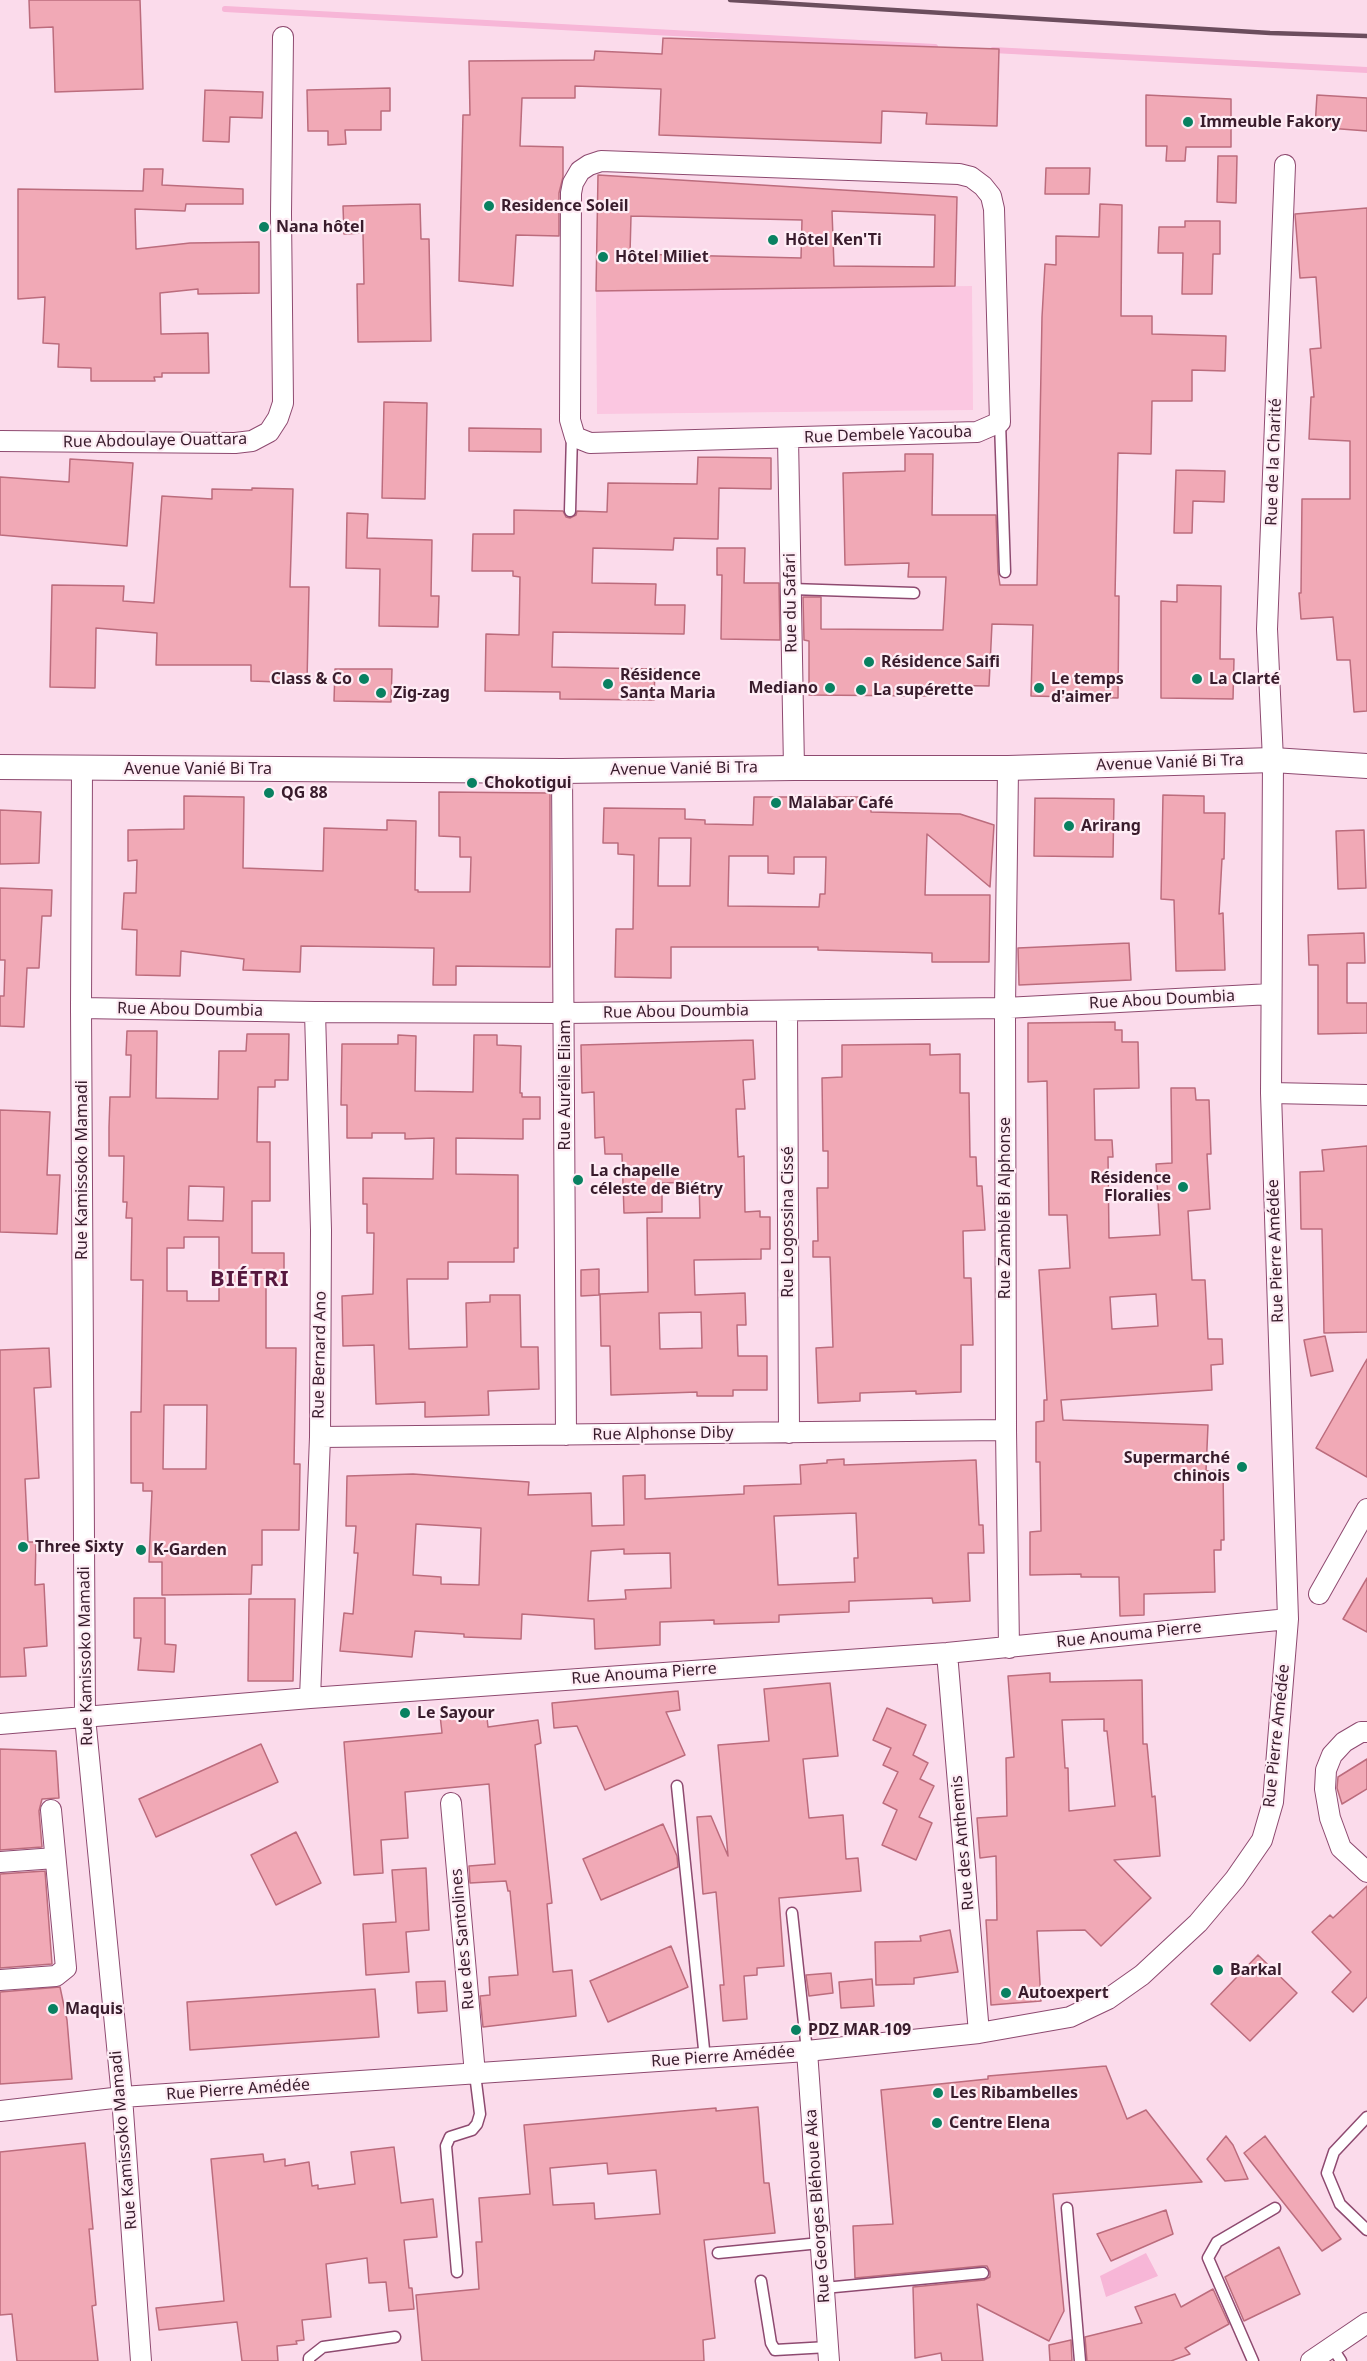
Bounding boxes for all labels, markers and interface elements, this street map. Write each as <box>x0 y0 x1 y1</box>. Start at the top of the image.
place label: Immeuble Fakory <box>1200 112 1341 132</box>
marker: Immeuble Fakory <box>1181 115 1195 129</box>
place label: Residence Soleil <box>501 196 629 216</box>
marker: Residence Soleil <box>482 199 496 213</box>
place label: Nana hôtel <box>276 217 364 237</box>
marker: Nana hôtel <box>257 220 271 234</box>
place label: Hôtel Ken'Ti <box>785 230 882 250</box>
marker: Hôtel Ken'Ti <box>766 233 780 247</box>
place label: Hôtel Miliet <box>615 247 709 267</box>
marker: Hôtel Miliet <box>596 250 610 264</box>
street label: Rue de la Charité <box>1262 398 1286 526</box>
street label: Rue Dembele Yacouba <box>804 422 972 448</box>
street label: Rue Abdoulaye Ouattara <box>63 430 247 452</box>
street label: Rue du Safari <box>781 553 801 653</box>
place label: Résidence Saifi <box>881 652 1000 672</box>
marker: Résidence Saifi <box>862 655 876 669</box>
place label: Résidence Santa Maria <box>620 665 716 703</box>
place label: Class & Co <box>271 669 352 689</box>
place label: Le temps d'aimer <box>1051 669 1124 707</box>
place label: La Clarté <box>1209 669 1280 689</box>
marker: Class & Co <box>357 672 371 686</box>
marker: La Clarté <box>1190 672 1204 686</box>
marker: Résidence Santa Maria <box>601 677 615 691</box>
place label: Mediano <box>748 678 818 698</box>
place label: La supérette <box>873 680 974 700</box>
marker: Mediano <box>823 681 837 695</box>
marker: Le temps d'aimer <box>1032 681 1046 695</box>
place label: Zig-zag <box>393 683 450 703</box>
marker: La supérette <box>854 683 868 697</box>
marker: Zig-zag <box>374 686 388 700</box>
street label: Avenue Vanié Bi Tra <box>1096 751 1244 775</box>
street label: Avenue Vanié Bi Tra <box>610 758 758 780</box>
street label: Avenue Vanié Bi Tra <box>124 759 272 779</box>
place label: Chokotigui <box>484 773 572 793</box>
marker: Chokotigui <box>465 776 479 790</box>
place label: QG 88 <box>281 783 328 803</box>
marker: QG 88 <box>262 786 276 800</box>
place label: Malabar Café <box>788 793 894 813</box>
marker: Malabar Café <box>769 796 783 810</box>
place label: Arirang <box>1081 816 1141 836</box>
marker: Arirang <box>1062 819 1076 833</box>
street label: Rue Abou Doumbia <box>1089 987 1235 1013</box>
street label: Rue Abou Doumbia <box>117 999 263 1021</box>
street label: Rue Abou Doumbia <box>603 1001 749 1023</box>
street label: Rue Aurélie Eliam <box>555 1020 575 1150</box>
street label: Rue Kamissoko Mamadi <box>72 1080 92 1260</box>
street label: Rue Zamblé Bi Alphonse <box>995 1117 1015 1299</box>
street label: Rue Logossina Cissé <box>778 1146 798 1298</box>
place label: La chapelle céleste de Biétry <box>590 1161 723 1199</box>
place label: Résidence Floralies <box>1090 1168 1171 1206</box>
marker: La chapelle céleste de Biétry <box>571 1173 585 1187</box>
street label: Rue Pierre Amédée <box>1264 1179 1288 1323</box>
marker: Résidence Floralies <box>1176 1180 1190 1194</box>
district label: BIÉTRI <box>210 1267 290 1293</box>
street label: Rue Bernard Ano <box>309 1291 331 1419</box>
street label: Rue Alphonse Diby <box>592 1423 734 1445</box>
place label: Supermarché chinois <box>1124 1448 1230 1486</box>
marker: Supermarché chinois <box>1235 1460 1249 1474</box>
place label: Three Sixty <box>35 1537 124 1557</box>
marker: Three Sixty <box>16 1540 30 1554</box>
place label: K-Garden <box>153 1540 227 1560</box>
marker: K-Garden <box>134 1543 148 1557</box>
street label: Rue Kamissoko Mamadi <box>75 1566 97 1746</box>
street label: Rue Anouma Pierre <box>1056 1618 1202 1652</box>
street label: Rue Anouma Pierre <box>571 1659 717 1689</box>
street label: Rue Pierre Amédée <box>1260 1663 1294 1809</box>
place label: Le Sayour <box>417 1703 495 1723</box>
marker: Le Sayour <box>398 1706 412 1720</box>
street label: Rue des Anthemis <box>948 1775 978 1911</box>
street label: Rue des Santolines <box>447 1868 479 2010</box>
place label: Barkal <box>1230 1960 1282 1980</box>
marker: Barkal <box>1211 1963 1225 1977</box>
place label: Autoexpert <box>1018 1983 1109 2003</box>
marker: Autoexpert <box>999 1986 1013 2000</box>
place label: Maquis <box>65 1999 123 2019</box>
marker: Maquis <box>46 2002 60 2016</box>
place label: PDZ MAR 109 <box>808 2020 911 2040</box>
marker: PDZ MAR 109 <box>789 2023 803 2037</box>
street label: Rue Pierre Amédée <box>650 2042 796 2072</box>
street label: Rue Kamissoko Mamadi <box>107 2050 141 2230</box>
street label: Rue Pierre Amédée <box>165 2075 311 2105</box>
place label: Les Ribambelles <box>950 2083 1078 2103</box>
marker: Les Ribambelles <box>931 2086 945 2100</box>
street label: Rue Georges Bléhoue Aka <box>802 2108 834 2304</box>
place label: Centre Elena <box>949 2113 1050 2133</box>
marker: Centre Elena <box>930 2116 944 2130</box>

